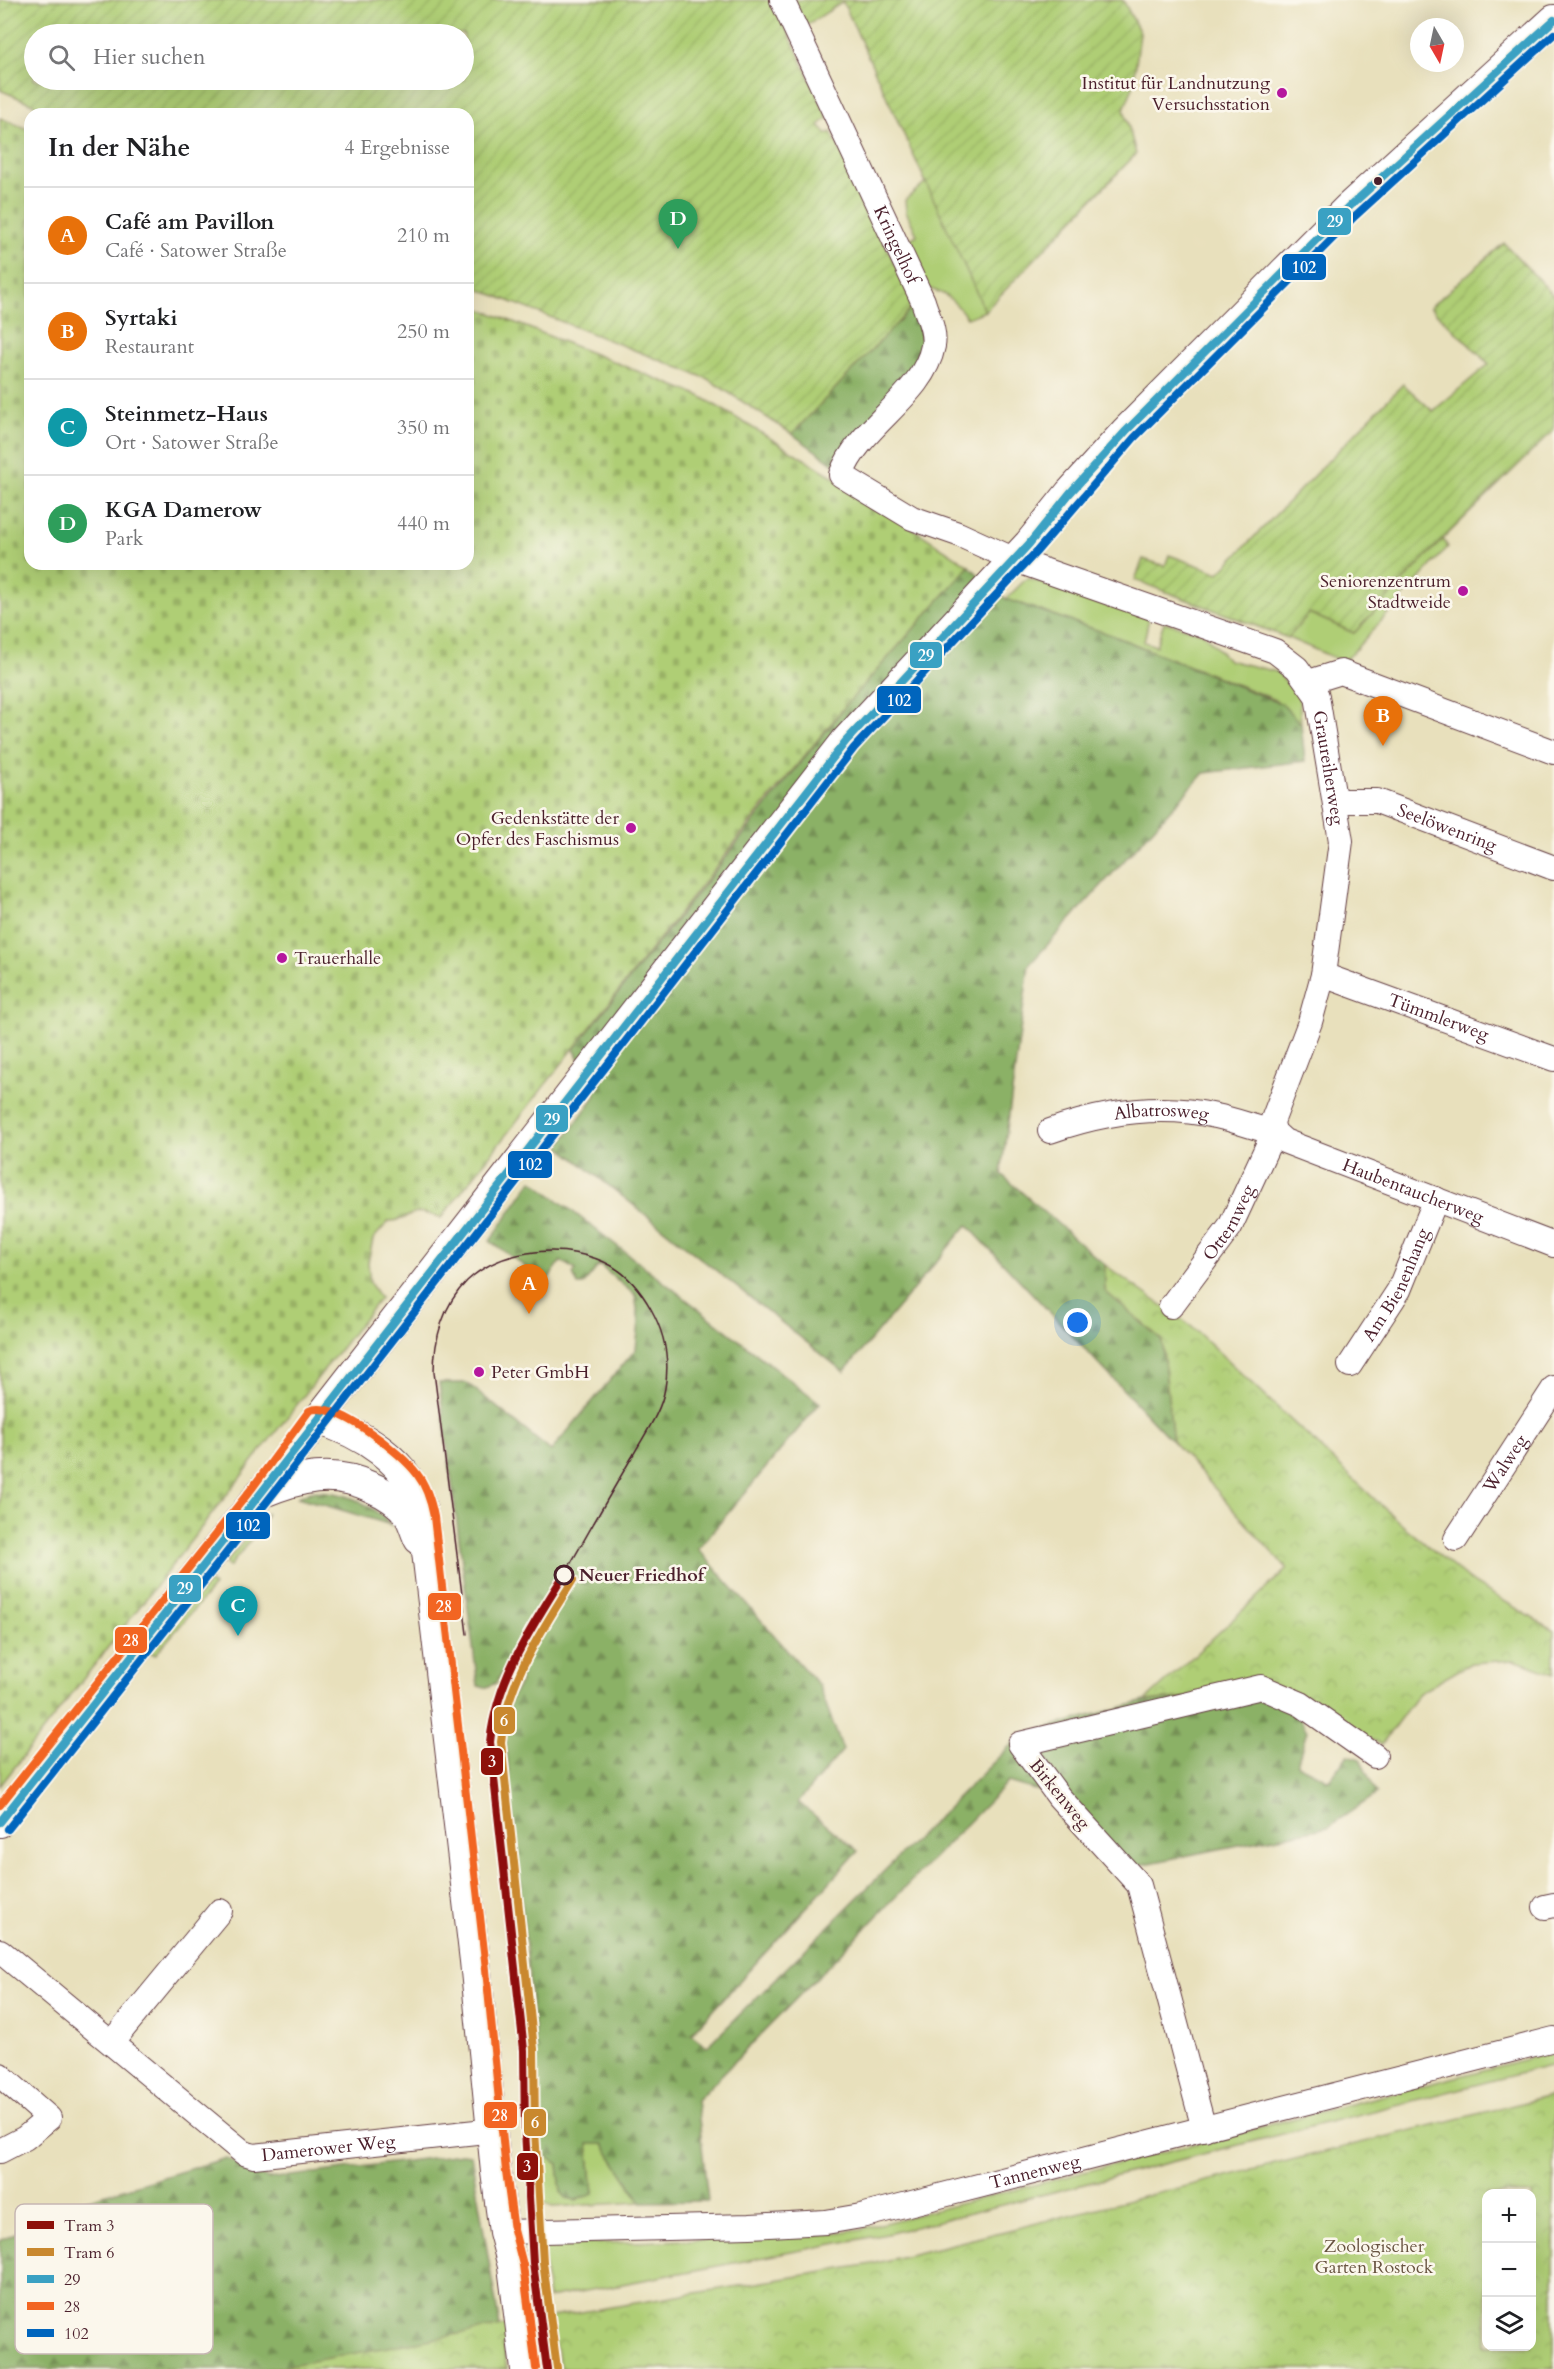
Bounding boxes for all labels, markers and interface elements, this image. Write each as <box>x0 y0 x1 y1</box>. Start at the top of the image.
north arrow <box>1410 18 1464 72</box>
search box <box>24 24 474 90</box>
icon: search <box>45 41 78 74</box>
text: Hier suchen <box>93 42 206 72</box>
place label: Institut für Landnutzung Versuchsstation <box>1082 71 1271 117</box>
marker: Institut für Landnutzung Versuchsstation <box>1275 86 1289 100</box>
text: In der Nähe <box>48 130 190 165</box>
text: 4 Ergebnisse <box>344 134 450 161</box>
unlabelled marker <box>1372 175 1384 187</box>
pin: D <box>658 200 698 249</box>
street label: Kringelhof <box>867 202 927 291</box>
text: Café am Pavillon <box>105 207 274 237</box>
line badge: 29 <box>1317 207 1352 236</box>
text: 29 <box>1327 211 1343 233</box>
text: A <box>60 222 75 249</box>
text: 210 m <box>397 222 450 249</box>
text: Café · Satower Straße <box>105 237 287 264</box>
line badge: 102 <box>1281 253 1327 281</box>
text: 102 <box>1292 257 1316 279</box>
text: Syrtaki <box>105 303 177 333</box>
text: B <box>60 318 75 345</box>
text: 250 m <box>397 318 450 345</box>
text: Restaurant <box>105 333 194 360</box>
text: Steinmetz-Haus <box>105 399 268 429</box>
text: C <box>60 414 75 441</box>
text: 350 m <box>397 414 450 441</box>
text: Ort · Satower Straße <box>105 429 279 456</box>
text: KGA Damerow <box>105 495 262 525</box>
text: D <box>59 510 76 537</box>
text: 440 m <box>397 510 450 537</box>
text: Park <box>105 525 143 552</box>
place label: Seniorenzentrum Stadtweide <box>1320 569 1452 615</box>
marker: Seniorenzentrum Stadtweide <box>1456 584 1470 598</box>
line badge: 29 <box>909 641 943 669</box>
text: 29 <box>918 645 934 667</box>
line badge: 102 <box>876 685 922 714</box>
text: 102 <box>887 690 911 712</box>
pin: B <box>1364 696 1402 746</box>
street label: Graureiherweg <box>1307 709 1350 828</box>
street label: Seelöwenring <box>1394 798 1501 859</box>
place label: Gedenkstätte der Opfer des Faschismus <box>456 806 619 852</box>
marker: Gedenkstätte der Opfer des Faschismus <box>624 821 638 835</box>
place label: Trauerhalle <box>294 946 381 971</box>
marker: Trauerhalle <box>275 951 289 965</box>
street label: Tümmlerweg <box>1385 988 1493 1048</box>
street label: Albatrosweg <box>1112 1098 1212 1127</box>
line badge: 29 <box>535 1104 569 1133</box>
text: 29 <box>544 1109 560 1131</box>
line badge: 102 <box>507 1150 553 1179</box>
street label: Haubentaucherweg <box>1339 1153 1488 1230</box>
text: 102 <box>518 1154 542 1176</box>
street label: Otternweg <box>1197 1180 1261 1266</box>
street label: Am Bienenhang <box>1357 1224 1436 1347</box>
pin: A <box>510 1264 548 1314</box>
your location <box>1063 1308 1092 1337</box>
place label: Peter GmbH <box>491 1360 589 1385</box>
marker: Peter GmbH <box>472 1365 486 1379</box>
street label: Walweg <box>1477 1429 1534 1499</box>
line badge: 102 <box>225 1511 271 1540</box>
text: 102 <box>236 1515 260 1537</box>
place label: Neuer Friedhof <box>579 1563 707 1588</box>
marker: Neuer Friedhof <box>554 1565 574 1585</box>
line badge: 29 <box>168 1574 202 1603</box>
text: 29 <box>177 1578 193 1600</box>
pin: C <box>218 1586 258 1636</box>
line badge: 28 <box>427 1592 462 1621</box>
text: 28 <box>436 1596 452 1618</box>
line badge: 28 <box>114 1626 148 1654</box>
text: 28 <box>123 1630 139 1652</box>
line badge: 6 <box>493 1706 516 1735</box>
text: 6 <box>500 1710 508 1732</box>
line badge: 3 <box>480 1747 504 1776</box>
text: 3 <box>488 1751 496 1773</box>
street label: Birkenweg <box>1023 1754 1097 1836</box>
line badge: 28 <box>483 2101 518 2129</box>
text: 28 <box>492 2105 508 2127</box>
line badge: 6 <box>523 2108 547 2137</box>
text: 6 <box>531 2112 539 2134</box>
street label: Damerower Weg <box>260 2129 397 2168</box>
street label: Tannenweg <box>987 2148 1084 2196</box>
line badge: 3 <box>516 2152 539 2181</box>
text: 3 <box>523 2156 531 2178</box>
map controls <box>1482 2189 1536 2351</box>
button: + <box>1482 2189 1536 2243</box>
legend <box>15 2204 213 2354</box>
text: Tram 3 <box>64 2215 115 2237</box>
park label: Zoologischer Garten Rostock <box>1315 2234 1434 2280</box>
text: Tram 6 <box>64 2242 115 2264</box>
button: − <box>1482 2243 1536 2297</box>
text: 29 <box>64 2269 80 2291</box>
text: 28 <box>64 2296 80 2318</box>
button: layers <box>1482 2297 1536 2351</box>
text: 102 <box>64 2323 89 2345</box>

